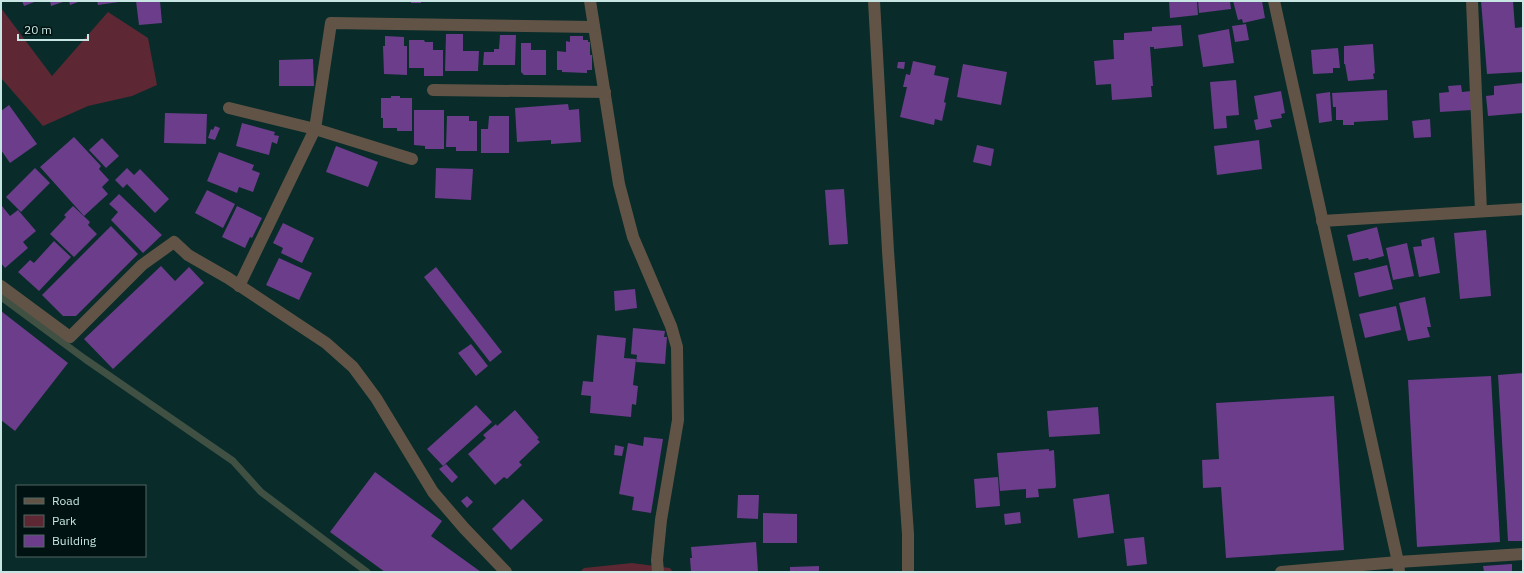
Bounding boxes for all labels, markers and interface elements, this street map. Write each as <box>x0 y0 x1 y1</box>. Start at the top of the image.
scale bar <box>18 16 88 42</box>
text: 20 m <box>24 22 52 37</box>
legend <box>16 485 146 557</box>
text: Road <box>52 493 80 508</box>
text: Park <box>52 513 77 528</box>
text: Building <box>52 533 97 548</box>

